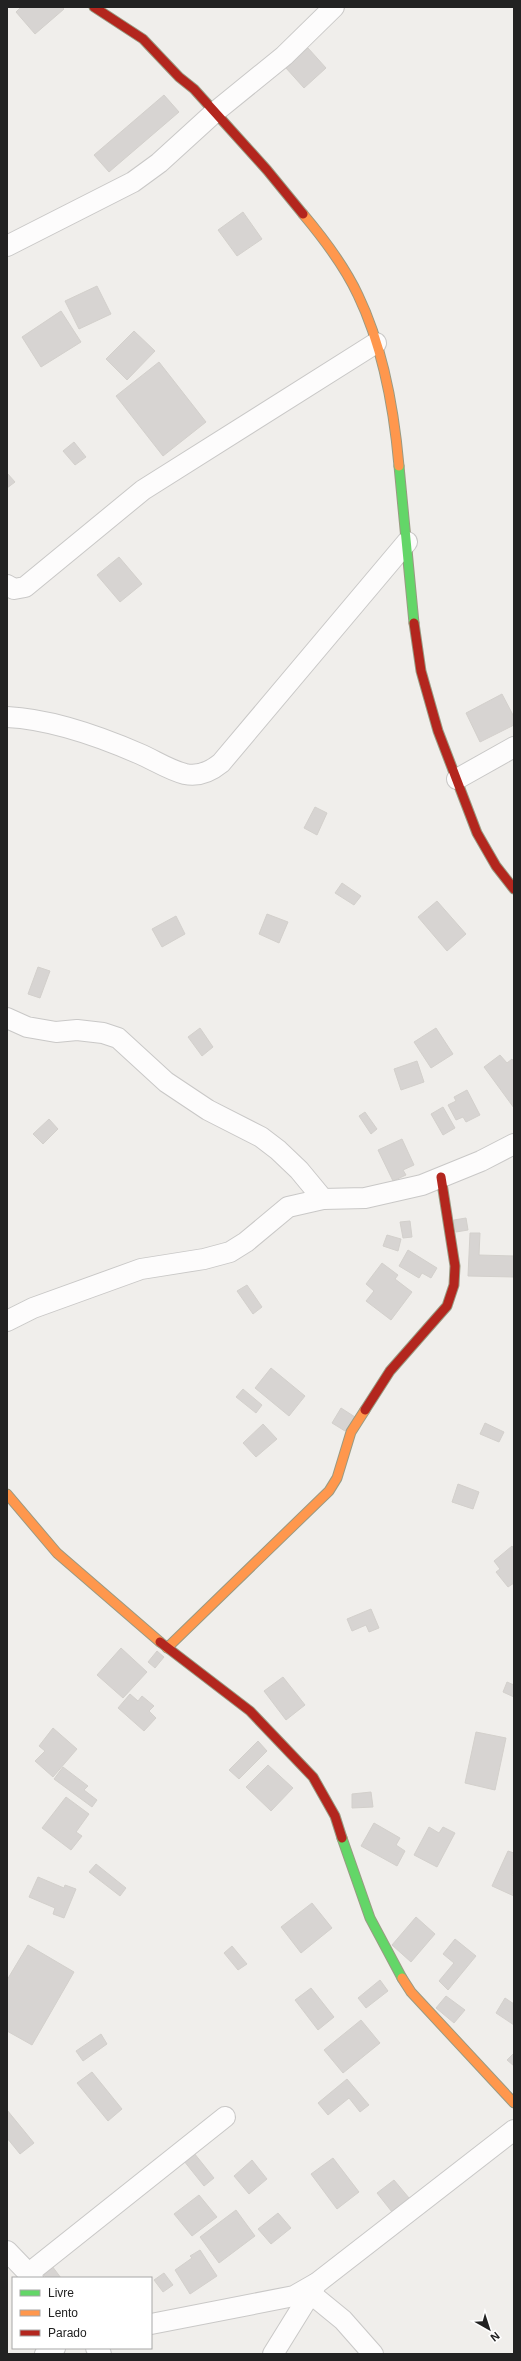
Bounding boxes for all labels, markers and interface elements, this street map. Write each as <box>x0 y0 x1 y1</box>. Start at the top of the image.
legend <box>12 2277 152 2349</box>
text: Livre <box>48 2286 74 2300</box>
text: Lento <box>48 2306 78 2320</box>
north arrow <box>469 2309 509 2349</box>
text: Parado <box>48 2326 87 2340</box>
text: N <box>488 2330 502 2344</box>

